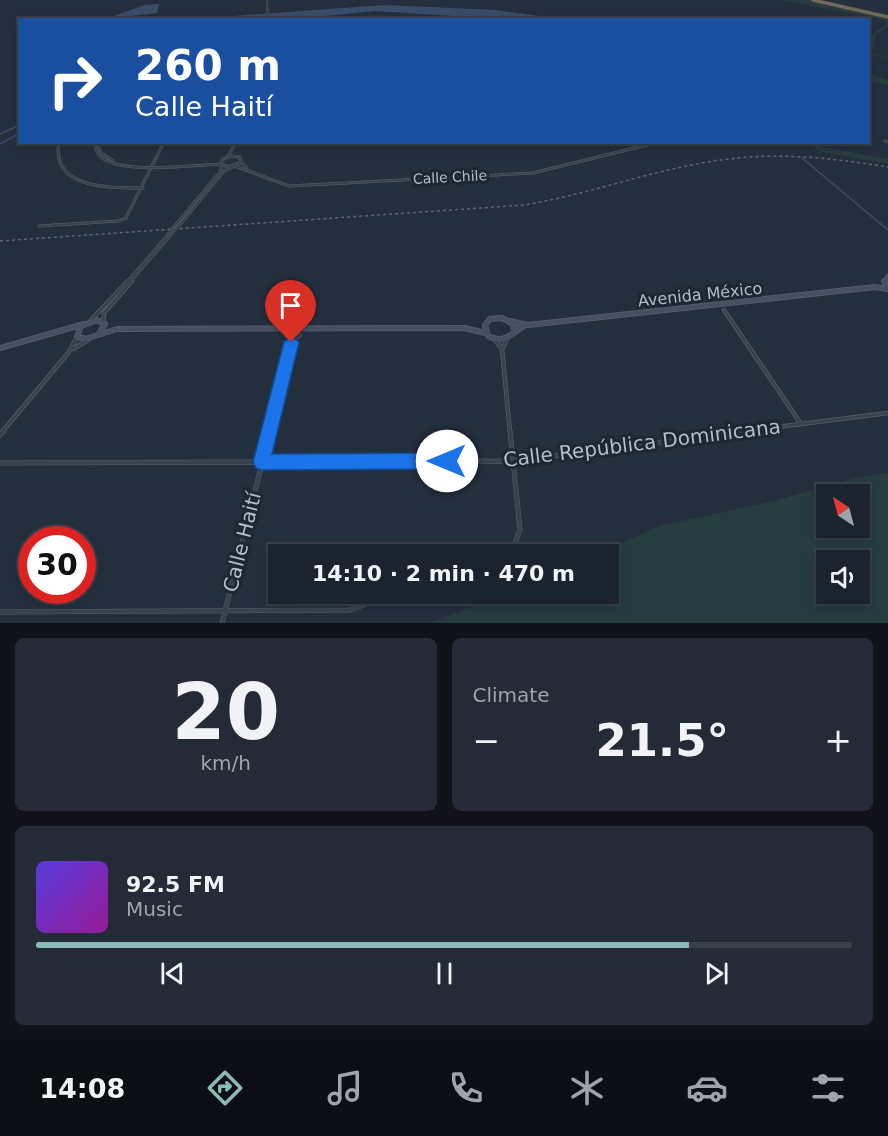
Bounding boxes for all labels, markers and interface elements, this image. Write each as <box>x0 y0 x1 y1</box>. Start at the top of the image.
text: 260 m <box>135 41 281 90</box>
icon: right <box>36 42 114 120</box>
text: Calle Haití <box>135 91 273 122</box>
street label: Calle Chile <box>413 167 487 187</box>
street label: Avenida México <box>637 279 763 310</box>
pin <box>265 280 316 342</box>
icon: arrive <box>274 289 307 322</box>
street label: Calle República Dominicana <box>502 414 782 472</box>
position arrow <box>415 429 479 493</box>
north arrow <box>816 484 870 538</box>
map controls <box>816 484 870 604</box>
street label: Calle Haití <box>218 488 266 595</box>
speed limit sign: 30 <box>18 526 96 604</box>
button: sound <box>816 550 870 604</box>
text: 14:10 · 2 min · 470 m <box>312 561 575 586</box>
text: 20 <box>171 667 280 757</box>
text: Climate <box>473 683 549 707</box>
text: 21.5° <box>595 714 729 767</box>
text: − <box>473 721 500 760</box>
text: + <box>824 721 852 760</box>
text: km/h <box>201 751 251 775</box>
text: 92.5 FM <box>126 872 225 897</box>
text: Music <box>126 897 183 921</box>
icon: previous <box>156 957 189 990</box>
icon: pause <box>428 957 461 990</box>
icon: next <box>700 957 733 990</box>
icon: directions <box>204 1067 246 1109</box>
icon: music <box>324 1067 366 1109</box>
icon: phone <box>445 1067 487 1109</box>
icon: climate <box>566 1067 608 1109</box>
icon: car <box>686 1067 728 1109</box>
icon: filters <box>807 1067 849 1109</box>
text: 14:08 <box>39 1073 125 1104</box>

